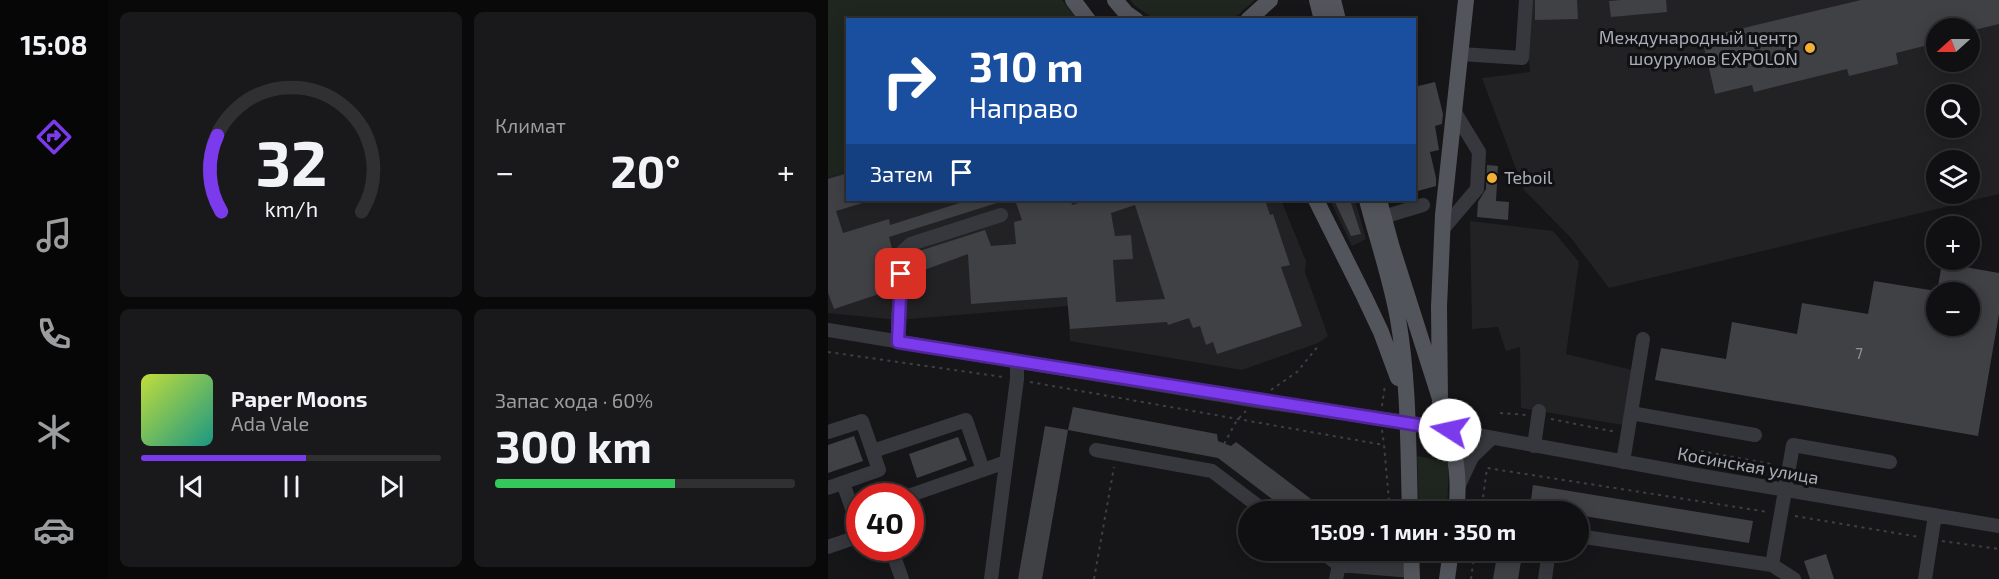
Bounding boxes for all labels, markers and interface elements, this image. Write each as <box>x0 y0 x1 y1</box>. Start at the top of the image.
north arrow <box>1926 18 1980 72</box>
map controls <box>1926 18 1980 336</box>
place label: Международный центр шоурумов EXPOLON <box>1599 26 1798 69</box>
text: 15:08 <box>20 28 88 60</box>
text: 310 m <box>969 40 1084 90</box>
marker: Международный центр шоурумов EXPOLON <box>1803 41 1817 55</box>
icon: right <box>870 42 948 120</box>
button: search <box>1926 84 1980 138</box>
text: Направо <box>969 91 1078 123</box>
text: Климат <box>495 113 566 137</box>
icon: directions <box>33 116 75 158</box>
text: 32 <box>255 124 327 199</box>
text: 20° <box>611 143 681 197</box>
button: layers <box>1926 150 1980 204</box>
text: − <box>495 151 514 191</box>
text: + <box>777 151 795 191</box>
icon: arrive <box>945 156 978 189</box>
text: Затем <box>870 160 933 186</box>
place label: Teboil <box>1504 166 1553 188</box>
marker: Teboil <box>1485 171 1499 185</box>
text: km/h <box>264 196 318 221</box>
icon: music <box>33 214 75 256</box>
button: + <box>1926 216 1980 270</box>
pin <box>875 248 926 299</box>
icon: arrive <box>884 257 917 290</box>
button: − <box>1926 282 1980 336</box>
icon: phone <box>33 313 75 355</box>
house number: 7 <box>1855 344 1863 362</box>
text: Paper Moons <box>231 385 367 411</box>
text: Запас хода · 60% <box>495 388 653 412</box>
position arrow <box>1418 398 1482 462</box>
icon: climate <box>33 411 75 453</box>
text: Ada Vale <box>231 411 309 435</box>
text: 300 km <box>495 418 652 472</box>
street label: Косинская улица <box>1676 442 1821 488</box>
icon: previous <box>175 470 208 503</box>
icon: pause <box>275 470 308 503</box>
icon: next <box>375 470 408 503</box>
speed limit sign: 40 <box>846 483 924 561</box>
icon: car <box>33 509 75 551</box>
text: 15:09 · 1 мин · 350 m <box>1311 518 1516 544</box>

